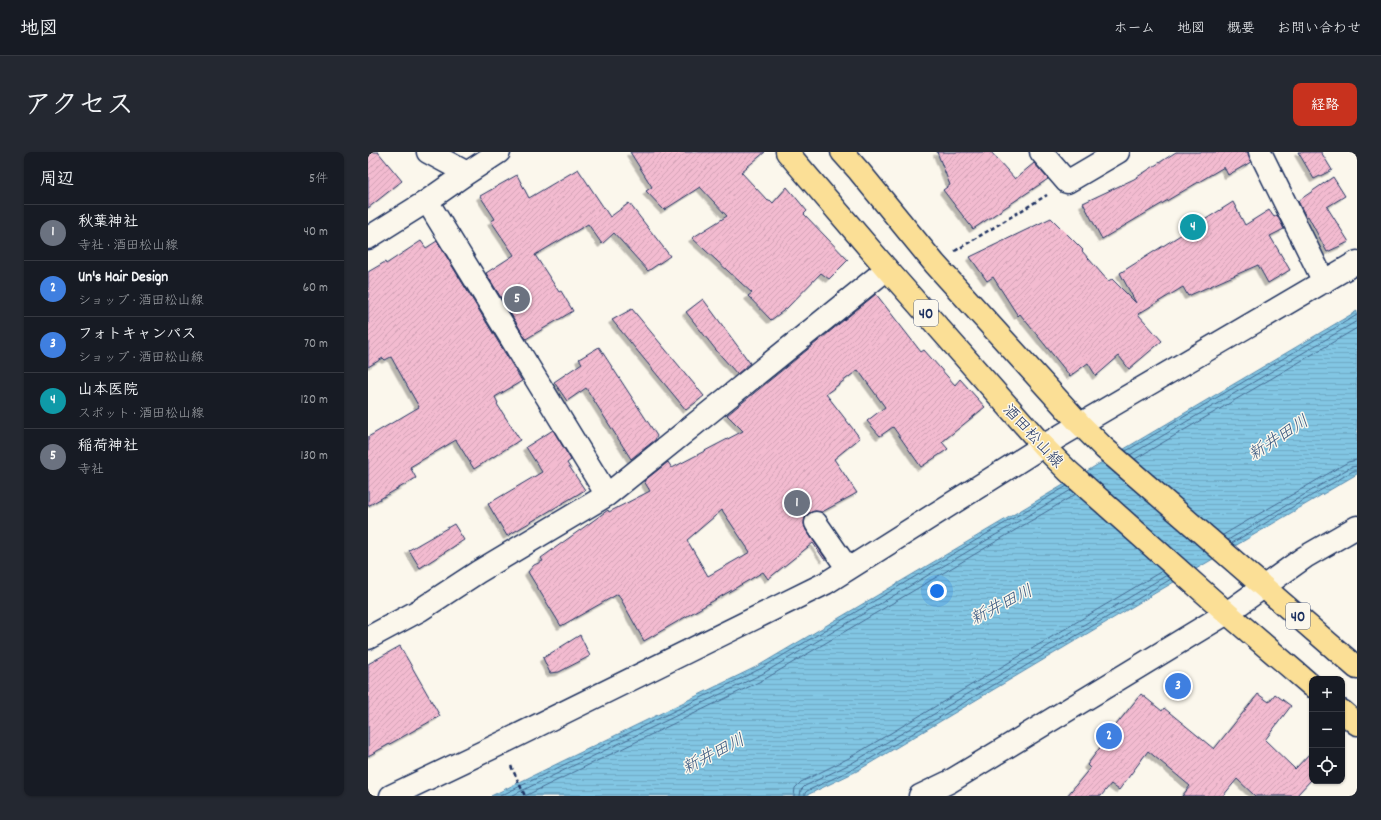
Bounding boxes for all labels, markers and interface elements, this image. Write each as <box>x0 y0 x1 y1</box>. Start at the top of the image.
text: 地図 <box>20 17 58 44</box>
text: ホーム <box>1114 19 1155 39</box>
text: 地図 <box>1177 19 1205 39</box>
text: 概要 <box>1227 19 1255 39</box>
text: お問い合わせ <box>1277 19 1361 39</box>
button: 経路 <box>1293 83 1357 126</box>
text: アクセス <box>24 88 134 128</box>
text: 周辺 <box>40 169 74 193</box>
text: 5件 <box>309 170 328 189</box>
text: 秋葉神社 <box>78 212 138 234</box>
pin: 4 <box>1180 212 1206 242</box>
text: 1 <box>52 223 54 242</box>
text: 40 m <box>304 223 328 242</box>
text: 寺社 · 酒田松山線 <box>78 237 178 256</box>
text: Un's Hair Design <box>78 267 168 289</box>
text: 2 <box>50 279 56 298</box>
text: 60 m <box>303 279 328 298</box>
pin: 5 <box>504 284 530 314</box>
text: ショップ · 酒田松山線 <box>78 292 203 311</box>
road number: 40 <box>914 300 938 326</box>
text: フォトキャンパス <box>78 324 196 346</box>
text: 3 <box>50 335 56 354</box>
text: 70 m <box>304 335 328 354</box>
text: ショップ · 酒田松山線 <box>78 349 203 368</box>
text: 山本医院 <box>78 380 138 402</box>
text: 4 <box>50 391 56 410</box>
text: 120 m <box>300 391 328 410</box>
street label: 酒田松山線 <box>996 400 1068 474</box>
text: スポット · 酒田松山線 <box>78 405 204 424</box>
water label: 新井田川 <box>1245 411 1315 468</box>
text: 稲荷神社 <box>78 436 138 458</box>
text: 5 <box>50 447 56 466</box>
text: 130 m <box>300 447 328 466</box>
text: 寺社 <box>78 461 104 480</box>
pin: 1 <box>784 488 810 518</box>
your location <box>927 581 947 601</box>
water label: 新井田川 <box>967 581 1038 633</box>
road number: 40 <box>1286 603 1310 629</box>
pin: 3 <box>1165 671 1191 701</box>
map controls <box>1309 676 1345 784</box>
button: + <box>1309 676 1345 712</box>
button: − <box>1309 712 1345 748</box>
pin: 2 <box>1096 721 1122 751</box>
water label: 新井田川 <box>679 730 750 782</box>
button: locate <box>1309 748 1345 784</box>

